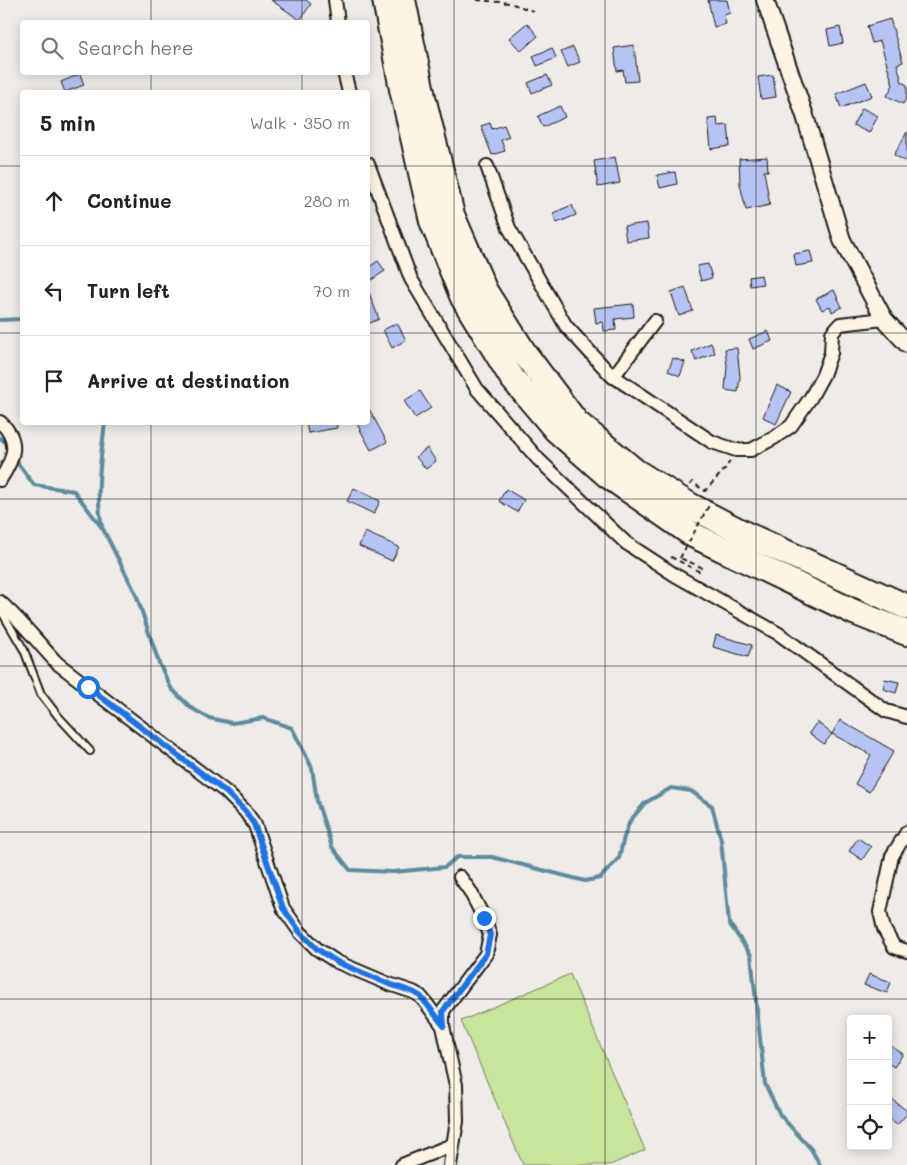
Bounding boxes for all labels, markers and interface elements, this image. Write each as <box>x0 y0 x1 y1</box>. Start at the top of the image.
search box <box>20 20 370 75</box>
icon: search <box>38 34 66 62</box>
text: Search here <box>78 35 194 60</box>
text: 5 min <box>40 109 96 136</box>
text: Walk · 350 m <box>250 112 350 133</box>
icon: ahead <box>40 187 68 215</box>
text: Continue <box>87 188 172 213</box>
text: 280 m <box>304 190 350 211</box>
icon: left <box>40 277 68 305</box>
text: Turn left <box>87 278 170 303</box>
text: 70 m <box>313 280 350 301</box>
icon: arrive <box>40 367 68 395</box>
text: Arrive at destination <box>87 368 290 393</box>
route start <box>77 676 100 699</box>
route end <box>473 907 496 930</box>
map controls <box>847 1015 892 1150</box>
button: + <box>847 1015 892 1060</box>
button: − <box>847 1060 892 1105</box>
button: locate <box>847 1105 892 1150</box>

